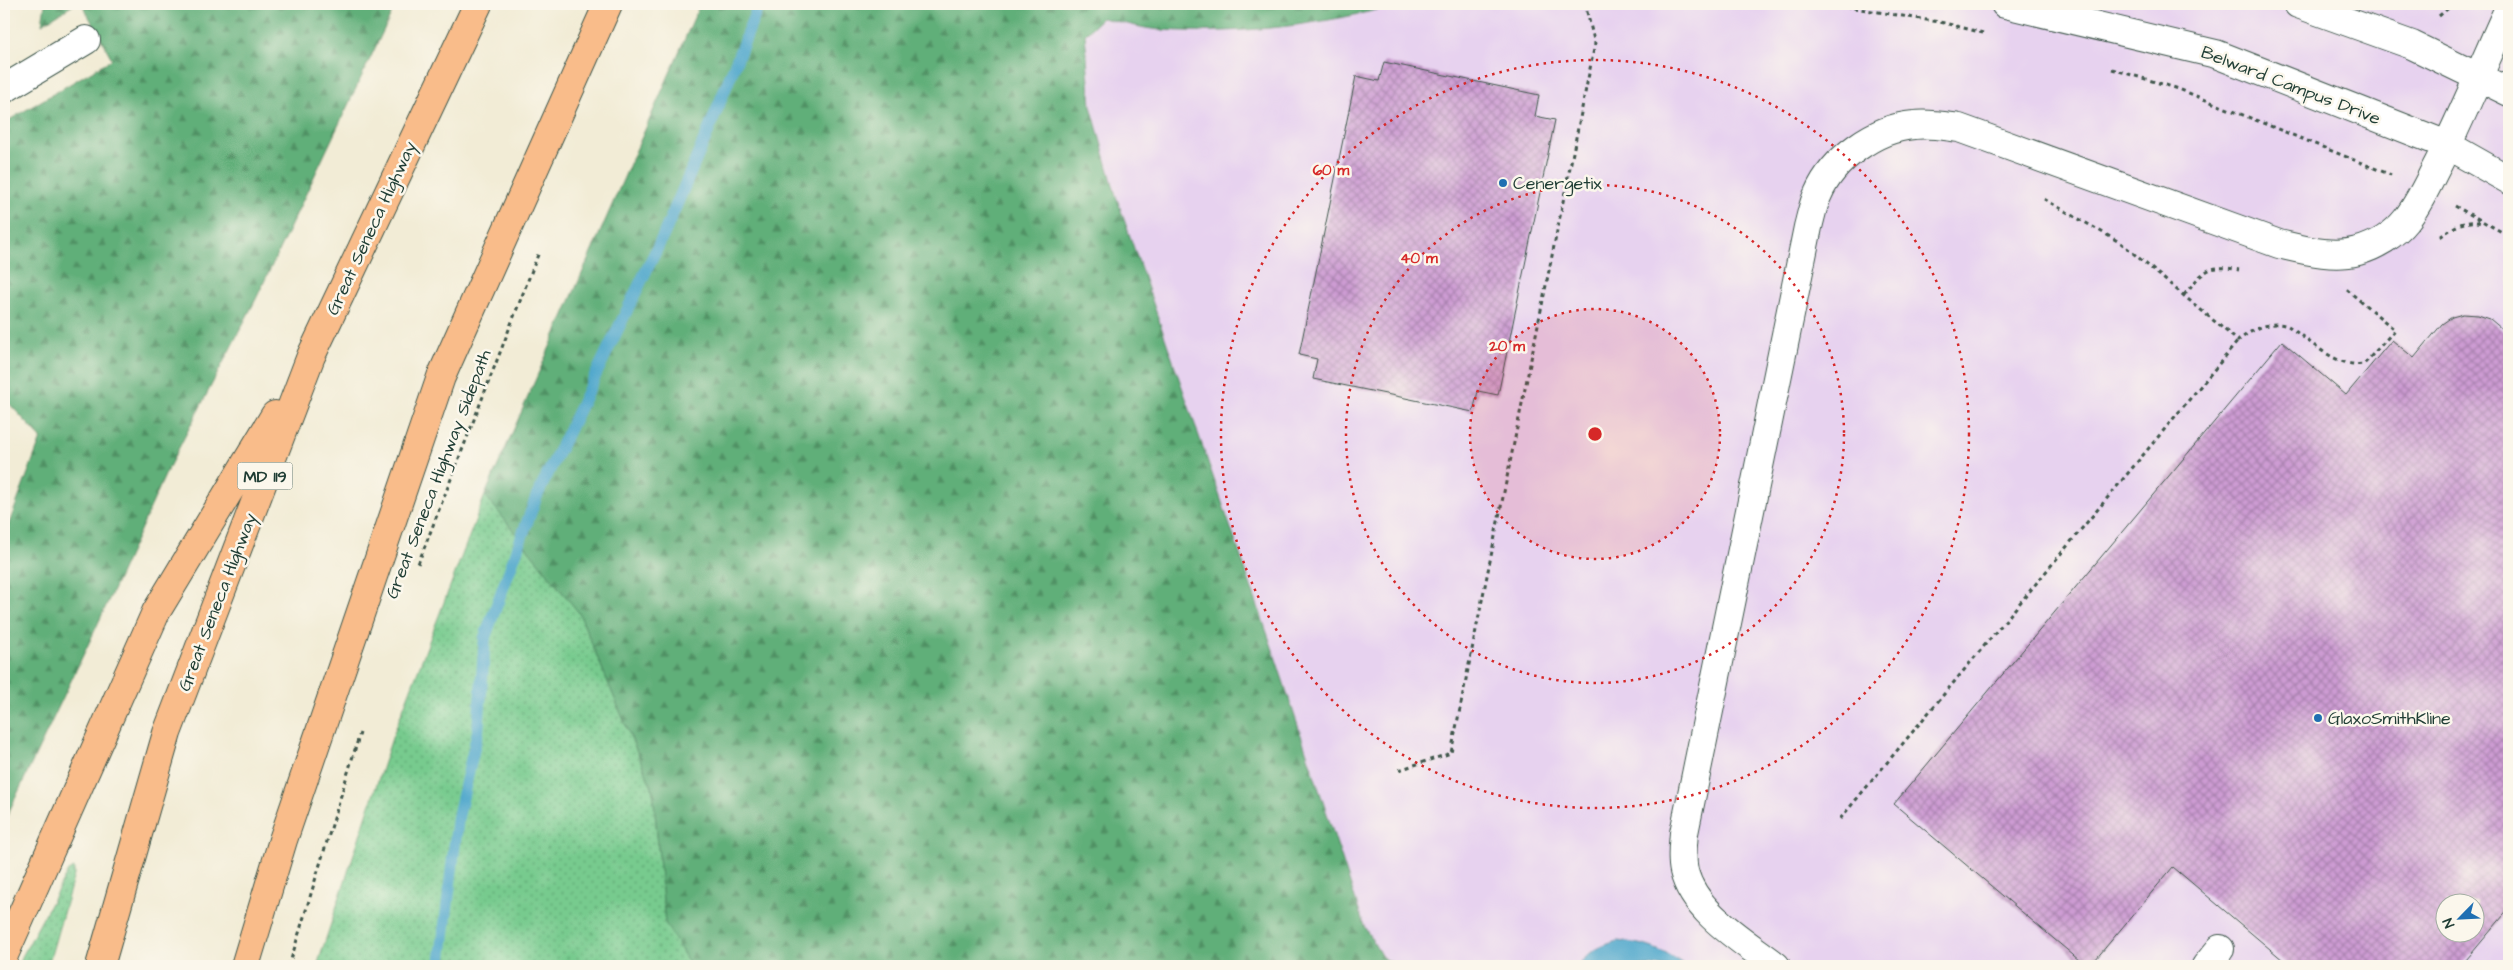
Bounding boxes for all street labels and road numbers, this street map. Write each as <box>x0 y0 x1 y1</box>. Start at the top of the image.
street label: Belward Campus Drive <box>2198 40 2384 131</box>
street label: Great Seneca Highway <box>320 137 424 320</box>
street label: Great Seneca Highway Sidepath <box>379 346 499 603</box>
road number: MD 119 <box>238 462 292 490</box>
street label: Great Seneca Highway <box>172 509 264 695</box>

